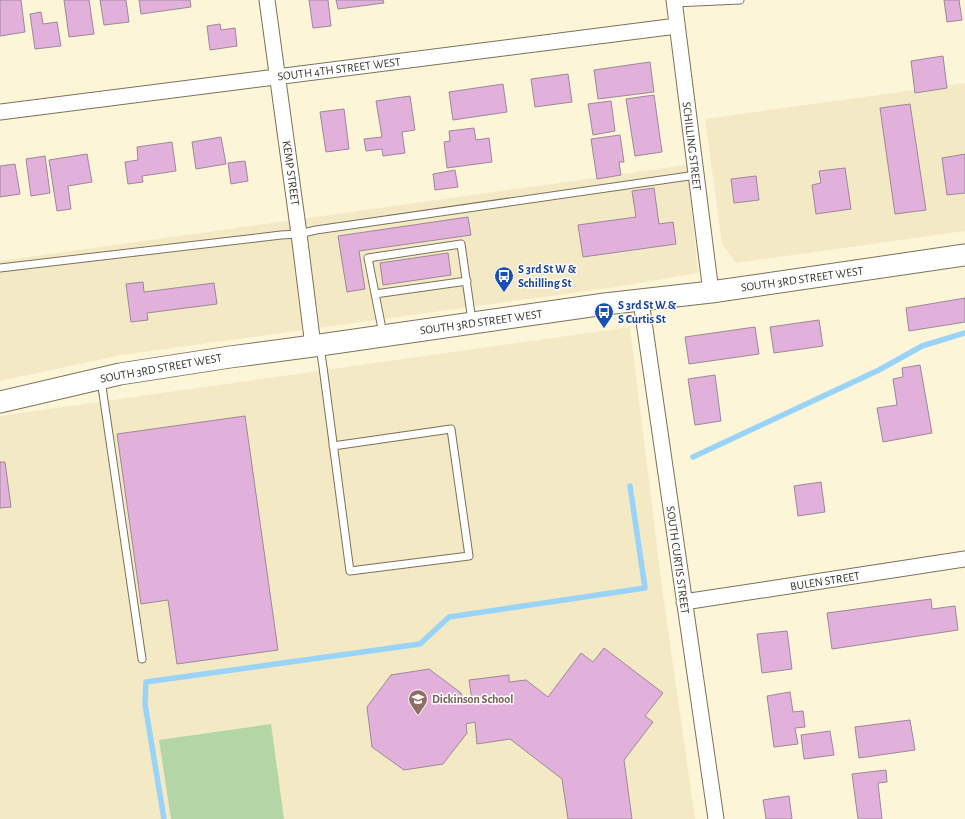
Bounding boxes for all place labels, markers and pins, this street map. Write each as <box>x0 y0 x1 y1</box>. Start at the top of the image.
place label: S 3rd St W & Schilling St <box>518 263 577 289</box>
bus stop icon: S 3rd St W & Schilling St <box>493 265 515 293</box>
place label: S 3rd St W & S Curtis St <box>618 299 677 325</box>
bus stop icon: S 3rd St W & S Curtis St <box>593 301 615 329</box>
school or university icon: Dickinson School <box>407 688 429 716</box>
place label: Dickinson School <box>432 693 513 705</box>

